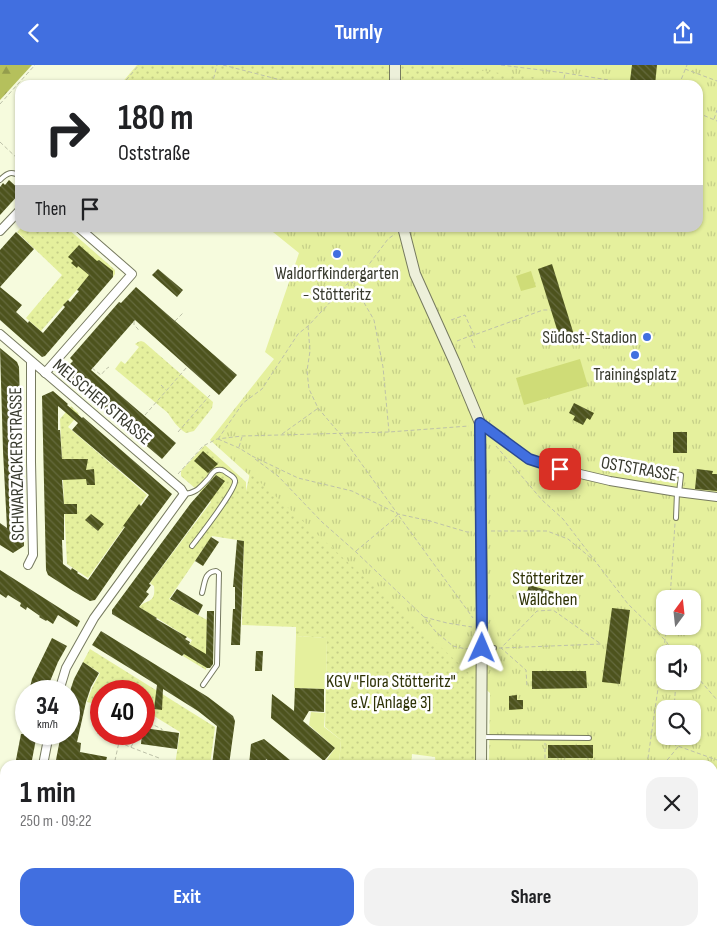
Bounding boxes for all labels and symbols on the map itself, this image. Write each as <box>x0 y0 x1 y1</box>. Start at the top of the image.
marker: Waldorfkindergarten - Stötteritz <box>331 248 343 260</box>
place label: Waldorfkindergarten - Stötteritz <box>275 263 399 305</box>
place label: Südost-Stadion <box>542 327 637 348</box>
marker: Südost-Stadion <box>641 331 653 343</box>
marker: Trainingsplatz <box>629 349 641 361</box>
street label: MELSCHER STRASSE <box>48 355 156 449</box>
place label: Trainingsplatz <box>593 364 677 385</box>
street label: SCHWARZACKERSTRASSE <box>5 387 29 541</box>
pin <box>539 448 581 490</box>
street label: OSTSTRASSE <box>599 452 679 486</box>
park label: Stötteritzer Wäldchen <box>512 568 584 610</box>
north arrow <box>656 590 701 635</box>
position arrow <box>455 621 507 673</box>
park label: KGV "Flora Stötteritz" e.V. [Anlage 3] <box>326 671 456 713</box>
speed limit sign: 40 <box>90 680 155 745</box>

